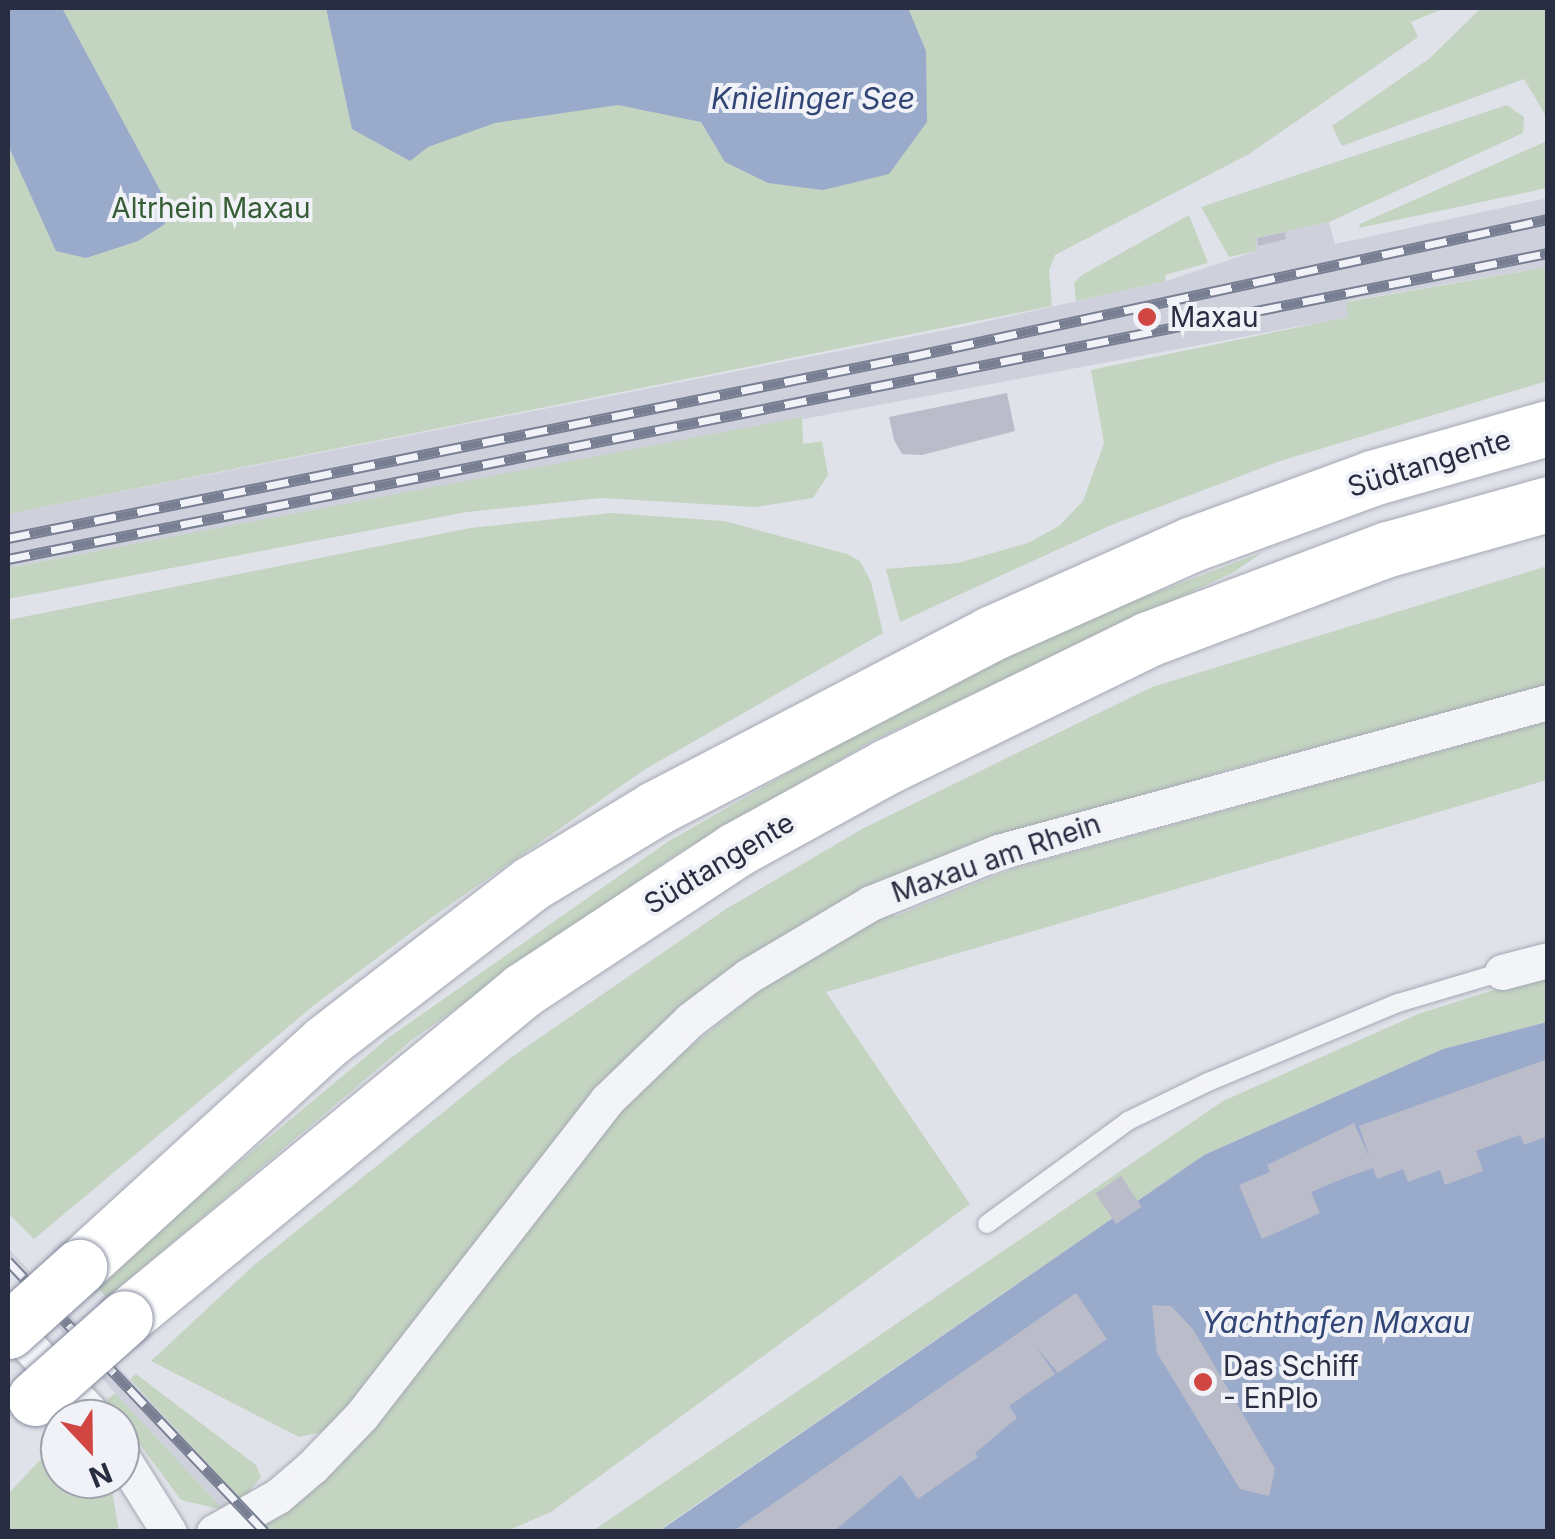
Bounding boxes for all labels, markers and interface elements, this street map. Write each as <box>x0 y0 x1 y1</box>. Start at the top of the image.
water label: Knielinger See <box>711 80 915 116</box>
park label: Altrhein Maxau <box>111 191 311 225</box>
place label: Maxau <box>1170 300 1259 334</box>
marker: Maxau <box>1134 304 1160 330</box>
street label: Südtangente <box>1343 422 1515 504</box>
street label: Südtangente <box>638 805 800 921</box>
street label: Maxau am Rhein <box>887 806 1105 910</box>
water label: Yachthafen Maxau <box>1202 1304 1470 1340</box>
place label: Das Schiff - EnPlo <box>1223 1349 1359 1415</box>
marker: Das Schiff - EnPlo <box>1192 1371 1214 1393</box>
north arrow <box>40 1399 140 1499</box>
text: N <box>84 1455 117 1495</box>

